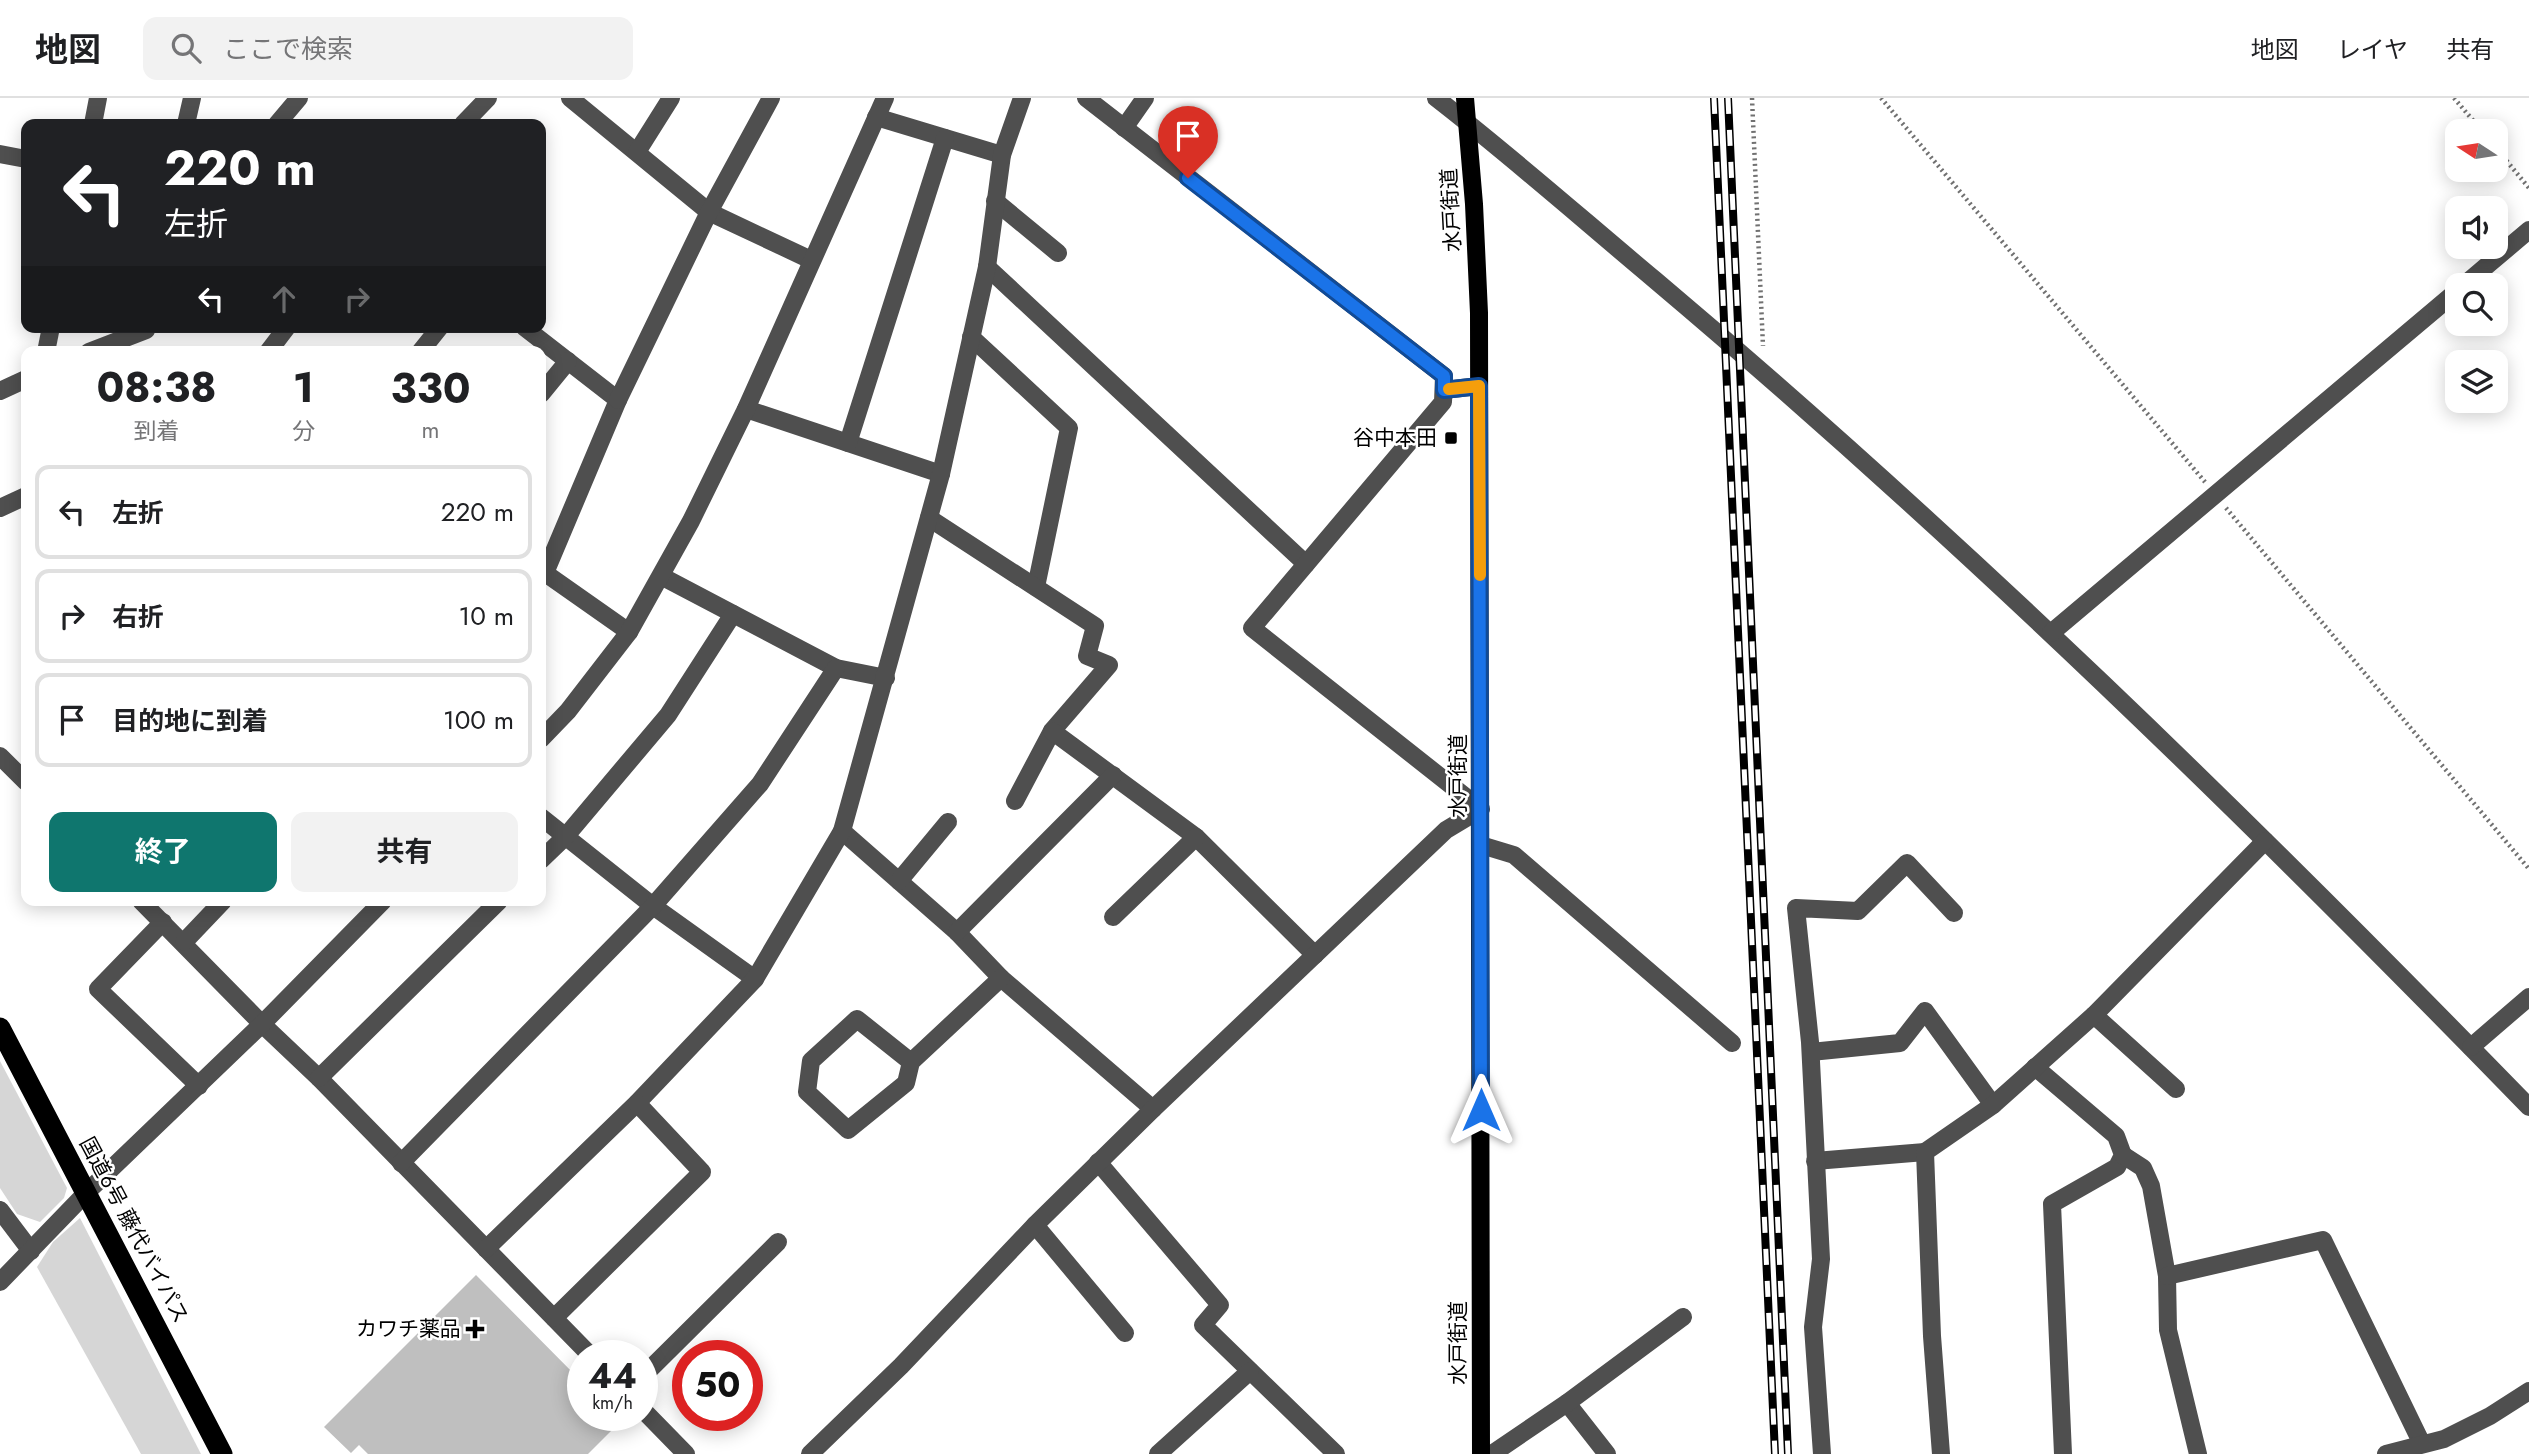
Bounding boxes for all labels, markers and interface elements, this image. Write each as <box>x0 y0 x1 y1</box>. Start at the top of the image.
search box <box>143 17 633 80</box>
text: 地図 <box>35 26 101 73</box>
icon: search <box>167 29 205 67</box>
text: ここで検索 <box>223 30 353 68</box>
text: 地図 <box>2251 32 2299 67</box>
text: レイヤ <box>2337 32 2408 67</box>
text: 共有 <box>2446 32 2494 67</box>
pin <box>1158 106 1218 178</box>
icon: arrive <box>1169 117 1207 155</box>
north arrow <box>2445 119 2508 182</box>
map controls <box>2445 119 2508 413</box>
text: 220 m <box>164 133 316 203</box>
icon: left <box>49 147 140 238</box>
street label: 水戸街道 <box>1434 167 1468 253</box>
button: sound <box>2445 196 2508 259</box>
text: 左折 <box>164 201 228 247</box>
button: search <box>2445 273 2508 336</box>
icon: left <box>192 280 230 318</box>
icon: ahead <box>265 280 303 318</box>
icon: right <box>338 280 376 318</box>
button: layers <box>2445 350 2508 413</box>
text: 08:38 <box>96 357 217 418</box>
text: 1 <box>293 357 314 418</box>
text: 330 <box>391 358 471 419</box>
text: m <box>422 413 440 447</box>
text: 到着 <box>134 414 180 448</box>
text: 分 <box>292 414 315 448</box>
place label: 谷中本田 <box>1353 423 1437 453</box>
marker: 谷中本田 <box>1443 430 1459 446</box>
icon: left <box>53 493 91 531</box>
text: 220 m <box>441 493 514 531</box>
text: 左折 <box>112 494 164 532</box>
icon: right <box>53 597 91 635</box>
text: 10 m <box>459 597 514 635</box>
text: 右折 <box>112 598 164 636</box>
icon: arrive <box>53 701 91 739</box>
text: 100 m <box>443 701 514 739</box>
text: 目的地に到着 <box>112 702 268 740</box>
street label: 水戸街道 <box>1443 734 1473 818</box>
button: 終了 <box>49 812 277 892</box>
button: 共有 <box>291 812 518 892</box>
position arrow <box>1444 1073 1518 1147</box>
street label: 国道6号 藤代バイパス <box>72 1132 196 1328</box>
street label: 水戸街道 <box>1443 1301 1473 1385</box>
place label: カワチ薬品 <box>356 1314 461 1344</box>
marker: カワチ薬品 <box>467 1321 483 1337</box>
speed limit sign: 50 <box>672 1340 763 1431</box>
text: 44 <box>588 1351 637 1401</box>
text: km/h <box>592 1390 633 1416</box>

